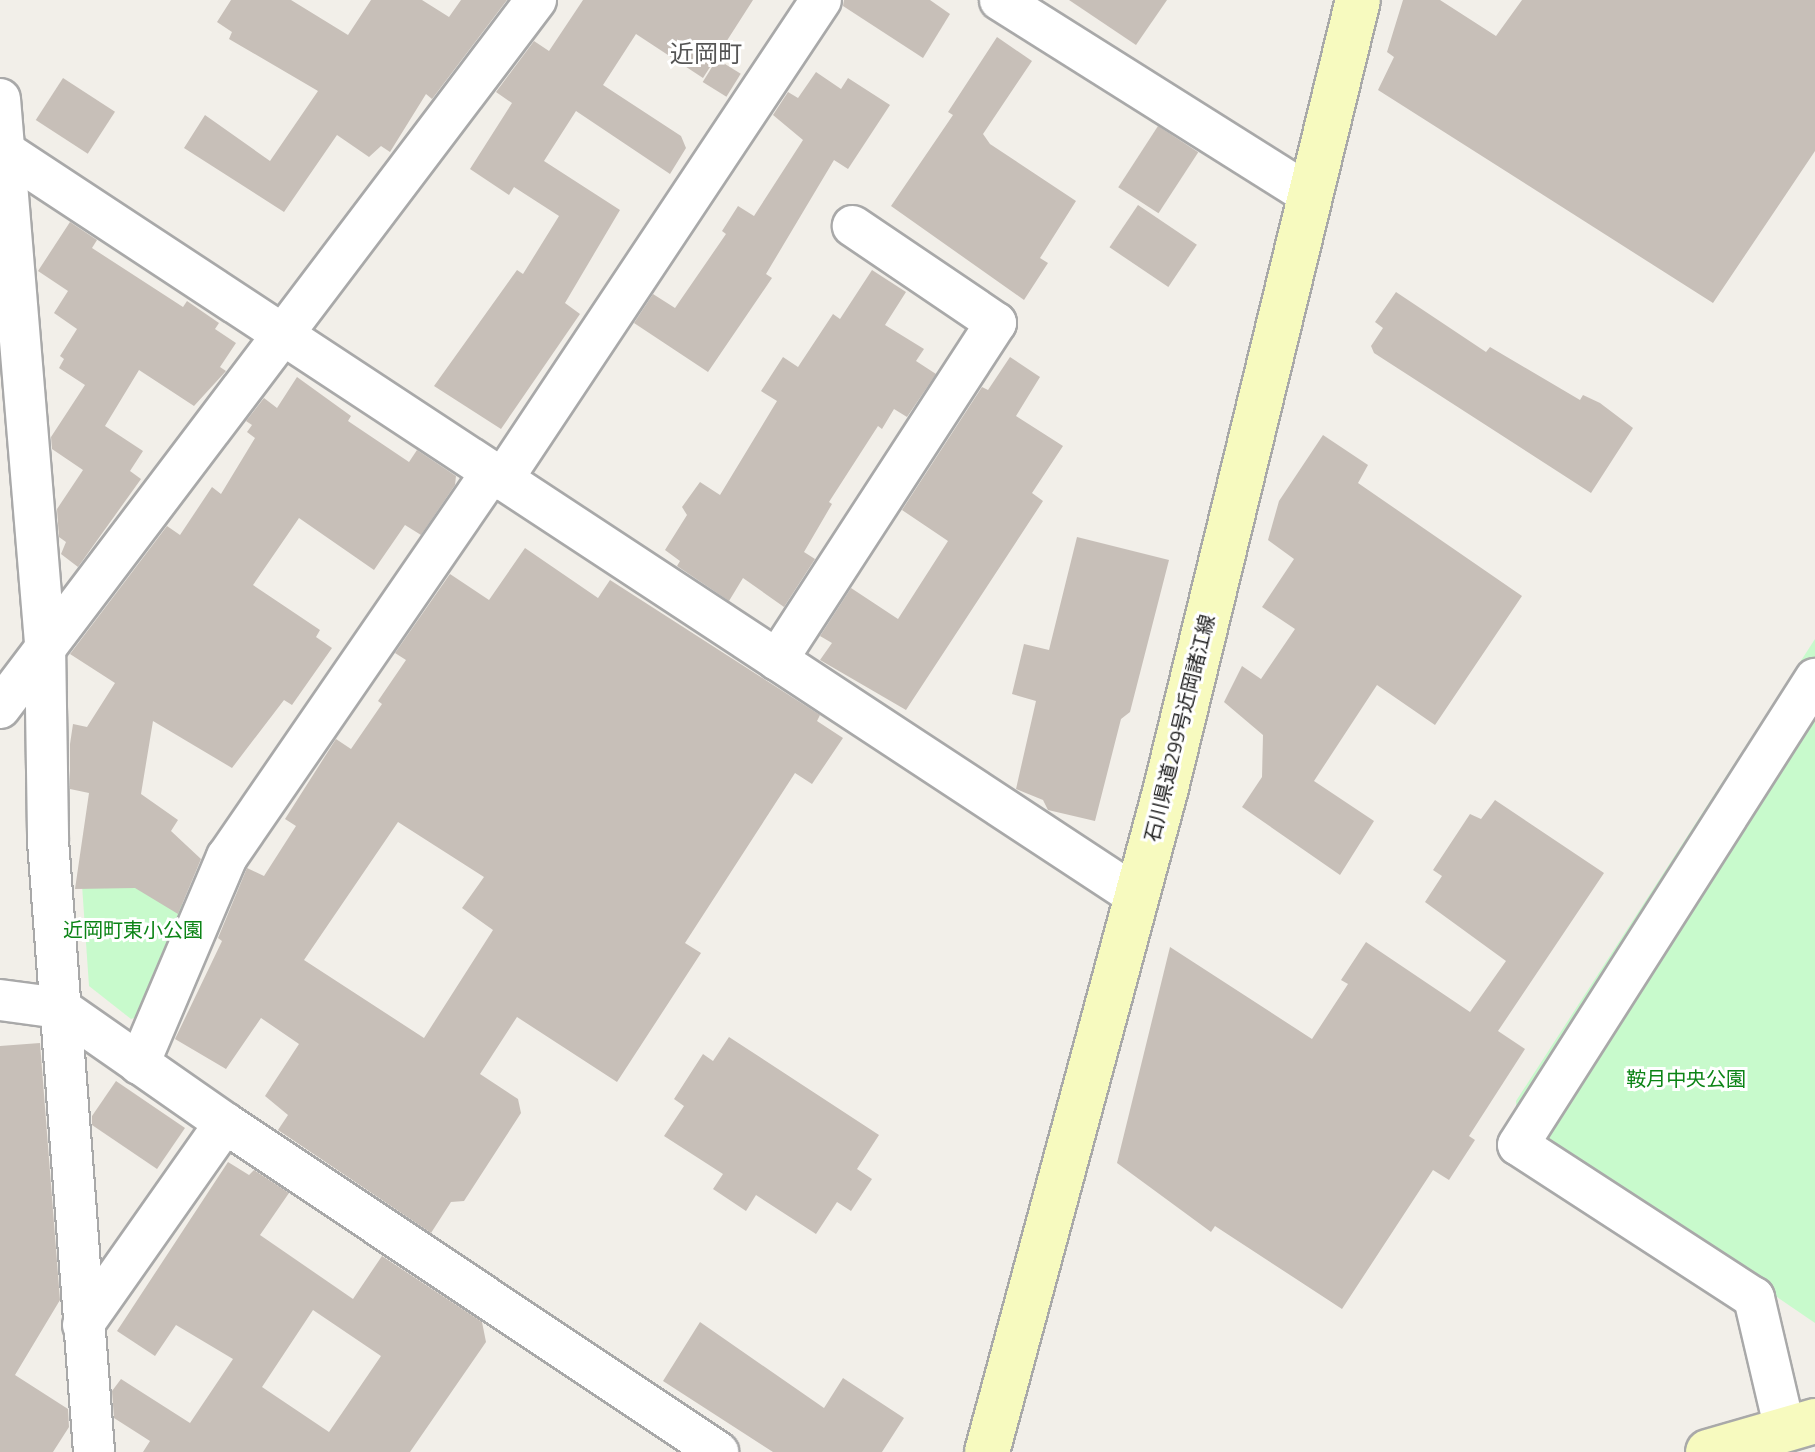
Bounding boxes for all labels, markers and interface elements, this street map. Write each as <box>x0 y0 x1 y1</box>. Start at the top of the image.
district label: 近岡町 <box>670 40 742 68</box>
street label: 石川県道299号近岡諸江線 <box>1139 612 1219 844</box>
park label: 近岡町東小公園 <box>63 917 203 941</box>
park label: 鞍月中央公園 <box>1626 1066 1746 1090</box>

